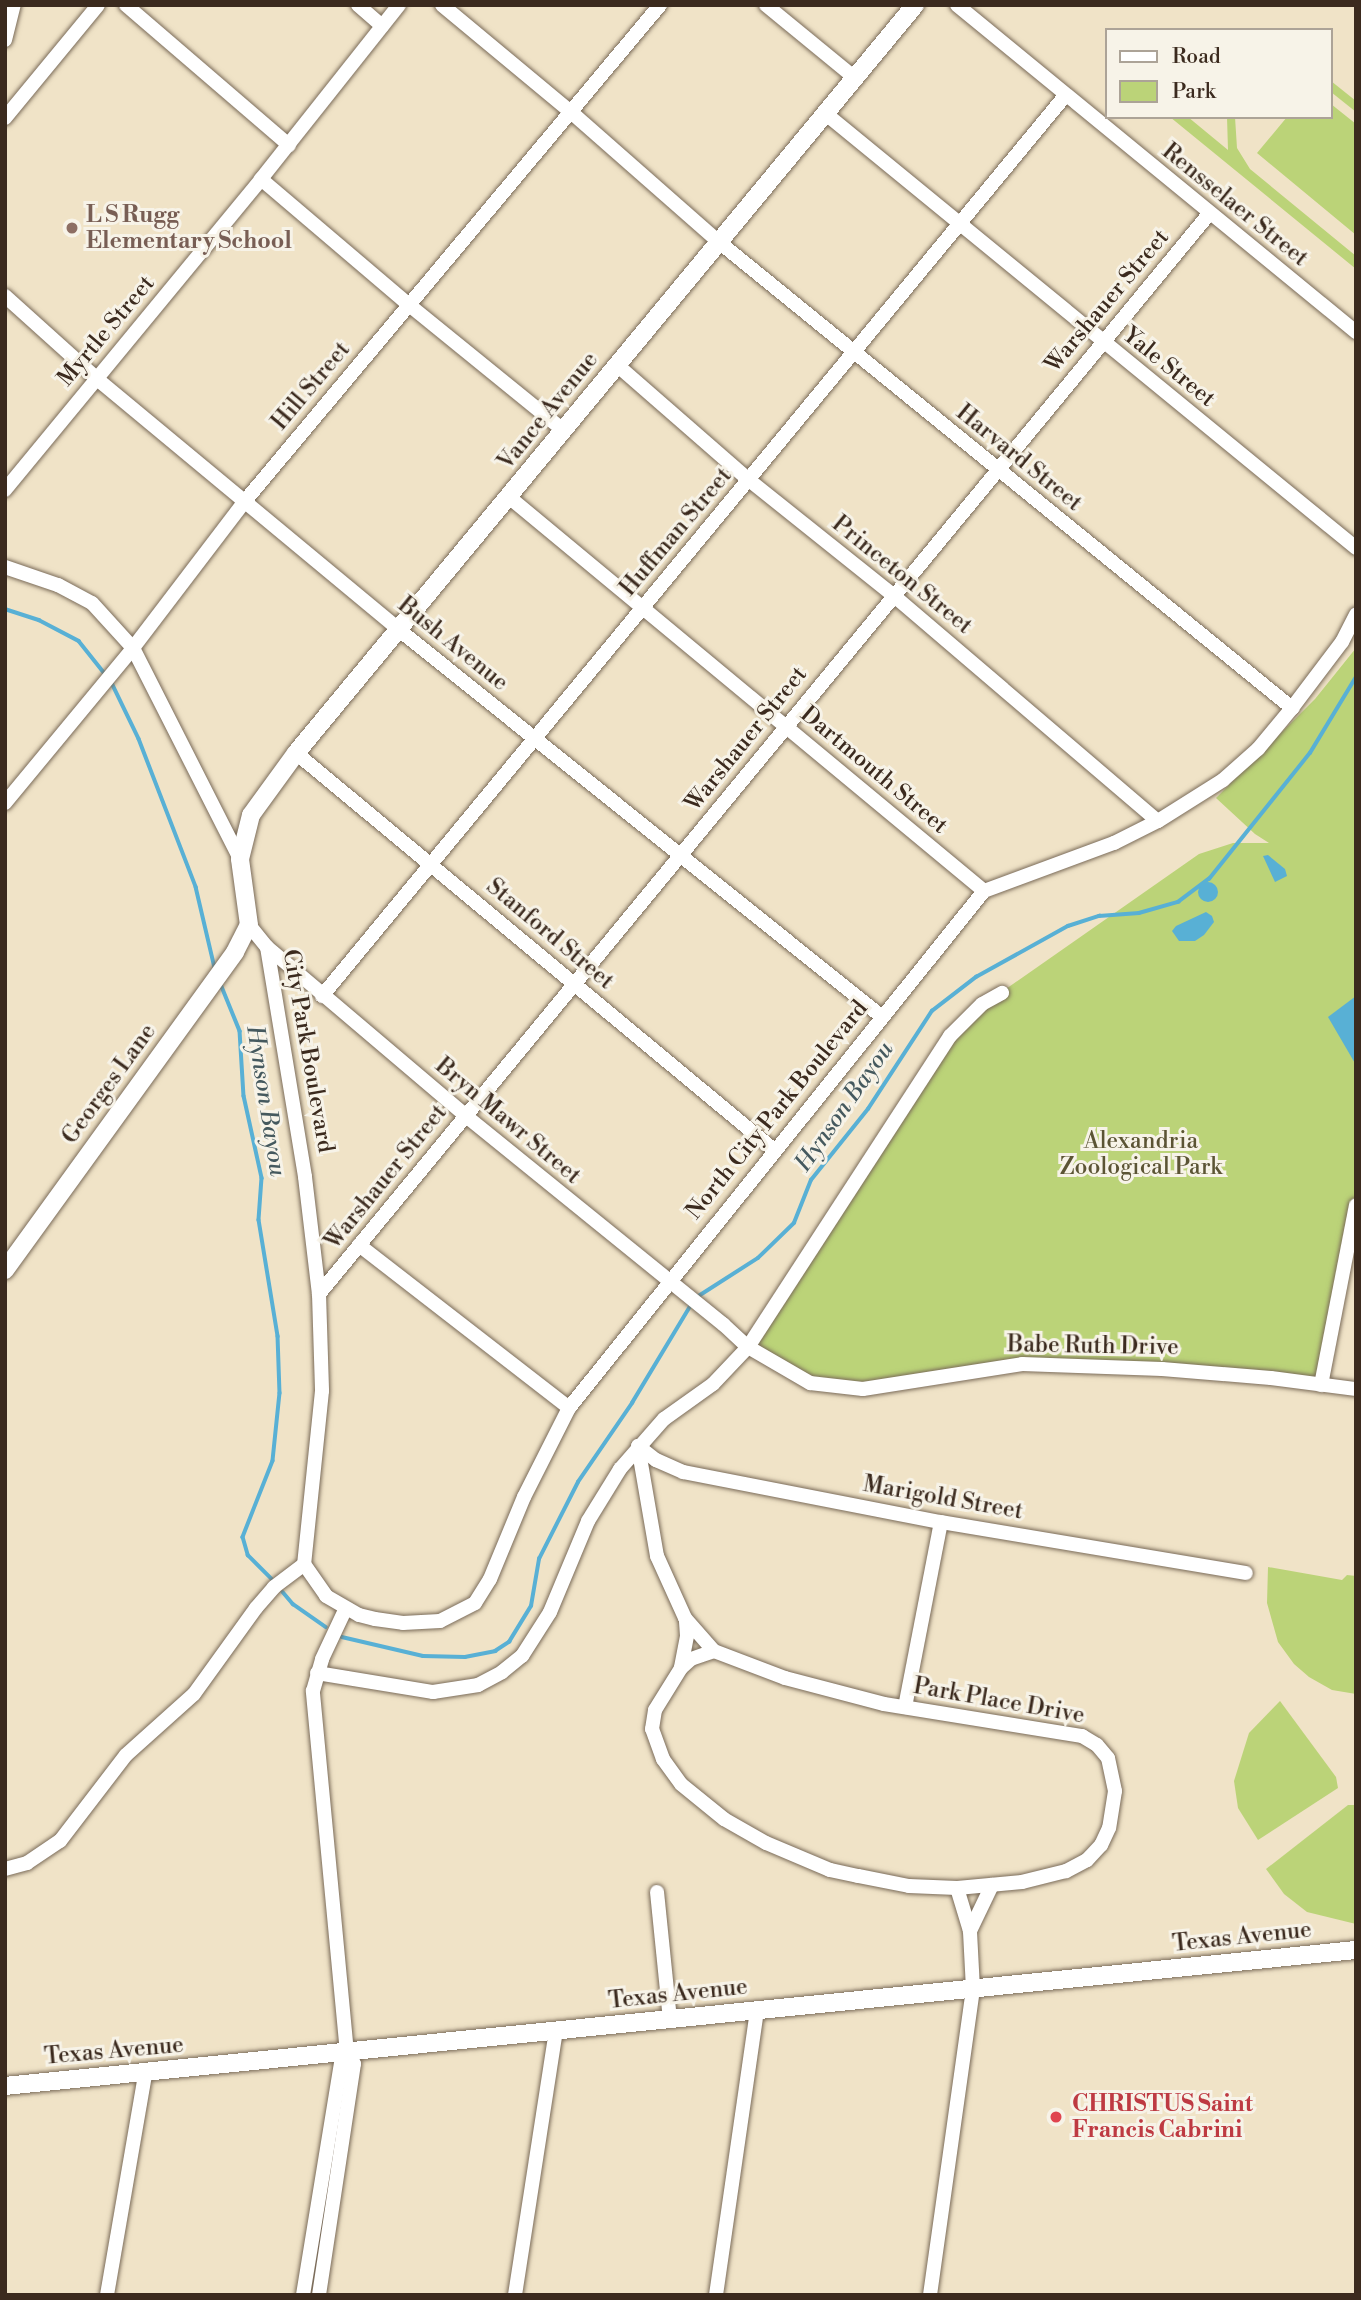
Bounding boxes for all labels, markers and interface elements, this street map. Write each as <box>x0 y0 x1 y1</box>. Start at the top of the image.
legend <box>1106 28 1333 119</box>
text: Road <box>1172 44 1221 70</box>
text: Park <box>1172 79 1216 105</box>
street label: Rensselaer Street <box>1156 138 1314 272</box>
place label: L S Rugg Elementary School <box>86 201 292 255</box>
marker: L S Rugg Elementary School <box>64 220 80 236</box>
street label: Warshauer Street <box>1039 224 1175 378</box>
street label: Myrtle Street <box>52 270 160 392</box>
street label: Yale Street <box>1117 321 1221 413</box>
street label: Hill Street <box>266 336 356 436</box>
street label: Vance Avenue <box>492 347 604 475</box>
street label: Harvard Street <box>950 399 1088 517</box>
street label: Huffman Street <box>614 462 738 602</box>
street label: Princeton Street <box>826 510 978 640</box>
street label: Bush Avenue <box>392 591 514 697</box>
street label: Warshauer Street <box>679 661 813 817</box>
street label: Dartmouth Street <box>795 700 953 840</box>
street label: Stanford Street <box>481 873 619 995</box>
street label: City Park Boulevard <box>277 947 339 1155</box>
street label: North City Park Boulevard <box>680 995 874 1225</box>
street label: Georges Lane <box>56 1019 162 1149</box>
water label: Hynson Bayou <box>239 1024 291 1178</box>
water label: Hynson Bayou <box>790 1036 900 1178</box>
street label: Bryn Mawr Street <box>430 1052 586 1190</box>
street label: Warshauer Street <box>319 1099 453 1255</box>
park label: Alexandria Zoological Park <box>1060 1127 1222 1181</box>
street label: Babe Ruth Drive <box>1007 1331 1179 1361</box>
street label: Marigold Street <box>861 1470 1025 1526</box>
street label: Park Place Drive <box>911 1672 1087 1730</box>
street label: Texas Avenue <box>1171 1916 1313 1958</box>
street label: Texas Avenue <box>607 1973 749 2015</box>
street label: Texas Avenue <box>43 2031 185 2071</box>
place label: CHRISTUS Saint Francis Cabrini <box>1072 2090 1253 2144</box>
marker: CHRISTUS Saint Francis Cabrini <box>1046 2107 1066 2127</box>

